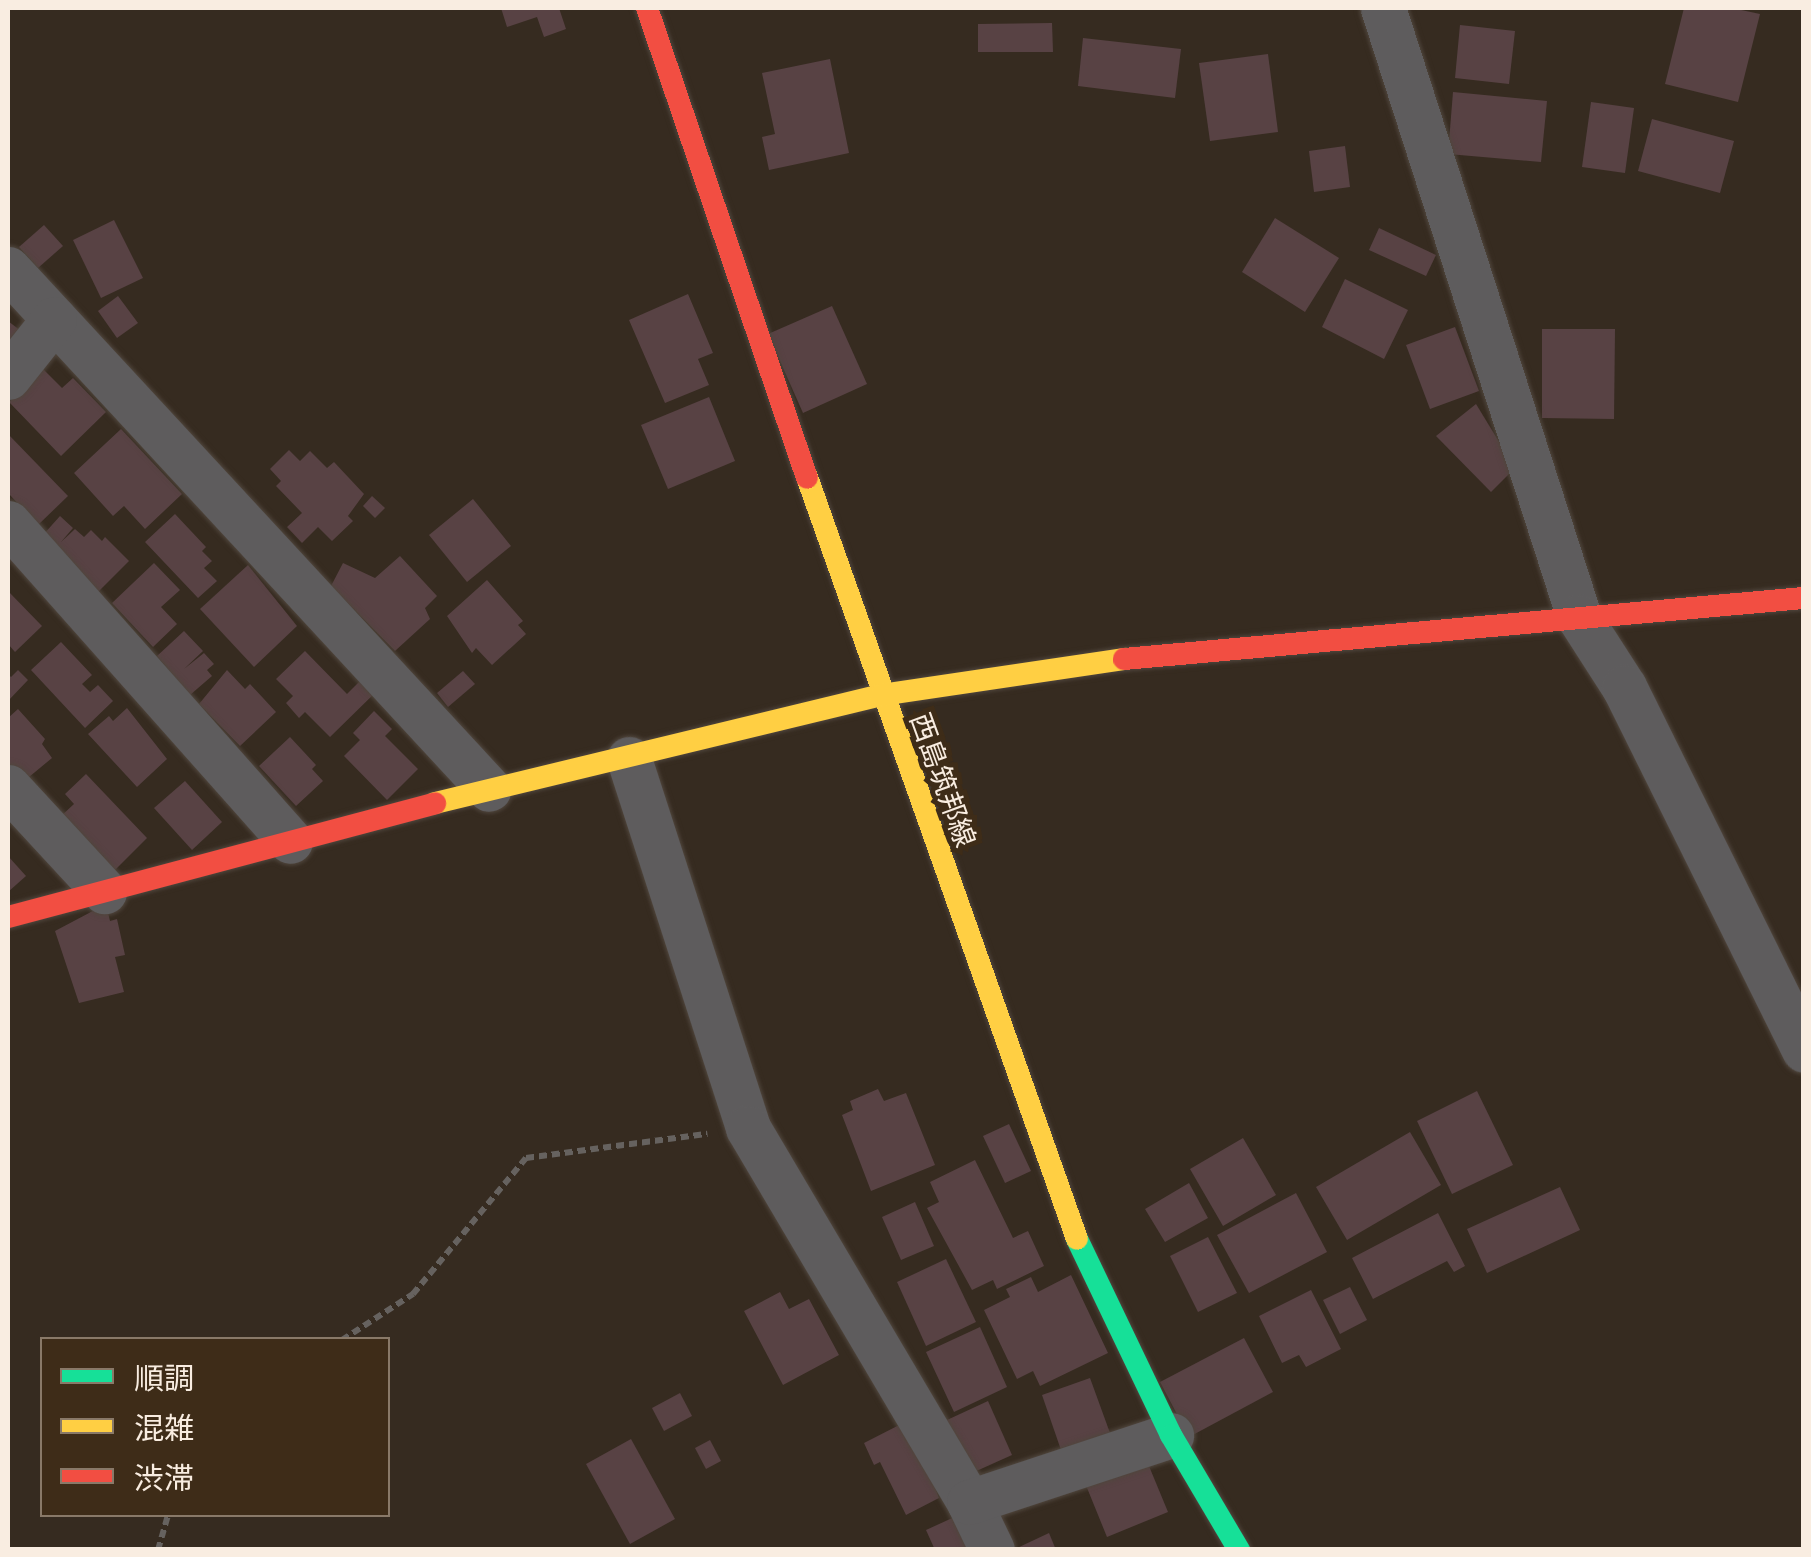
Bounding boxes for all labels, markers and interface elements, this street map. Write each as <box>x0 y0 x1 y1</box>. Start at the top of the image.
street label: 西島筑邦線 <box>903 708 983 852</box>
legend <box>40 1337 390 1517</box>
text: 順調 <box>134 1359 194 1397</box>
text: 混雑 <box>134 1409 194 1447</box>
text: 渋滞 <box>134 1459 194 1497</box>

